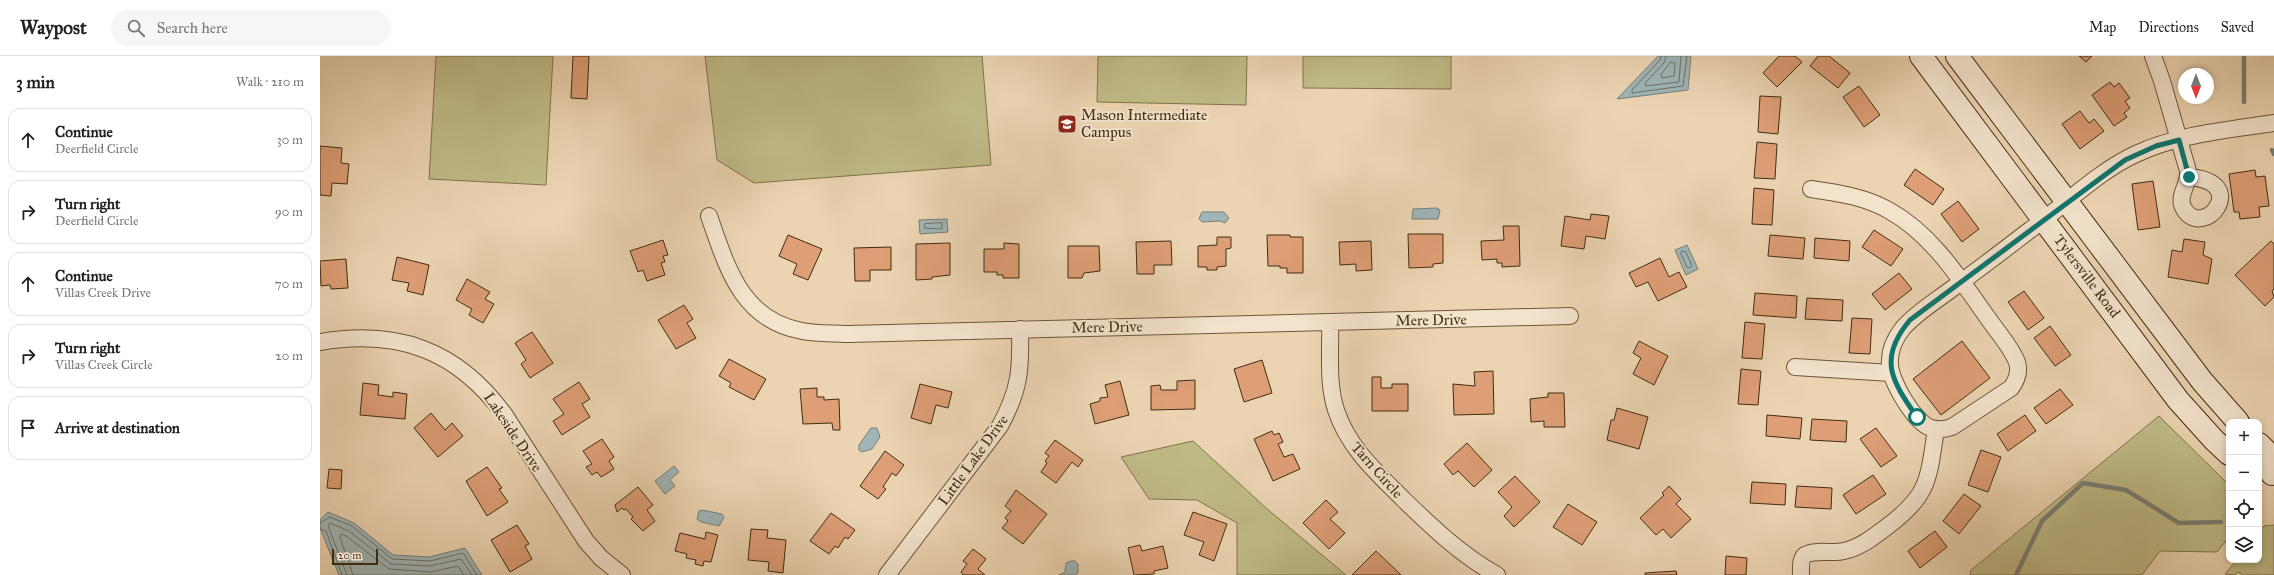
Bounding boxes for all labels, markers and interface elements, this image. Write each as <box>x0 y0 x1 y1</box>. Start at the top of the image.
search box <box>111 10 391 46</box>
text: Waypost <box>20 16 87 39</box>
icon: search <box>125 17 147 39</box>
text: Search here <box>157 19 228 37</box>
text: Map <box>2089 19 2116 36</box>
text: Directions <box>2138 19 2199 36</box>
text: Saved <box>2221 19 2254 36</box>
north arrow <box>2178 68 2214 104</box>
text: 3 min <box>16 72 55 93</box>
text: Walk · 210 m <box>236 74 304 90</box>
place label: Mason Intermediate Campus <box>1081 106 1207 141</box>
school or university icon: Mason Intermediate Campus <box>1056 113 1078 135</box>
text: Continue <box>55 123 113 141</box>
icon: ahead <box>17 129 39 151</box>
text: 30 m <box>277 132 303 148</box>
text: Deerfield Circle <box>55 141 138 157</box>
route end <box>2180 168 2198 186</box>
text: Turn right <box>55 195 120 213</box>
icon: right <box>17 201 39 223</box>
text: 90 m <box>275 204 303 220</box>
text: Deerfield Circle <box>55 213 138 229</box>
street label: Tylersville Road <box>2050 231 2124 322</box>
text: Continue <box>55 267 113 285</box>
icon: ahead <box>17 273 39 295</box>
text: 70 m <box>275 276 303 292</box>
text: Villas Creek Drive <box>55 285 151 301</box>
street label: Mere Drive <box>1395 310 1467 330</box>
street label: Mere Drive <box>1071 317 1143 337</box>
text: Turn right <box>55 339 120 357</box>
icon: right <box>17 345 39 367</box>
text: 20 m <box>275 348 303 364</box>
text: Villas Creek Circle <box>55 357 153 373</box>
street label: Lakeside Drive <box>480 389 546 475</box>
route start <box>1908 408 1926 426</box>
street label: Little Lake Drive <box>934 411 1012 509</box>
icon: arrive <box>17 417 39 439</box>
text: Arrive at destination <box>55 419 180 437</box>
map controls <box>2226 419 2262 563</box>
button: + <box>2226 419 2262 455</box>
street label: Tarn Circle <box>1347 438 1407 502</box>
button: − <box>2226 455 2262 491</box>
button: locate <box>2226 491 2262 527</box>
button: layers <box>2226 527 2262 563</box>
scale bar <box>332 547 378 566</box>
text: 20 m <box>338 549 361 562</box>

